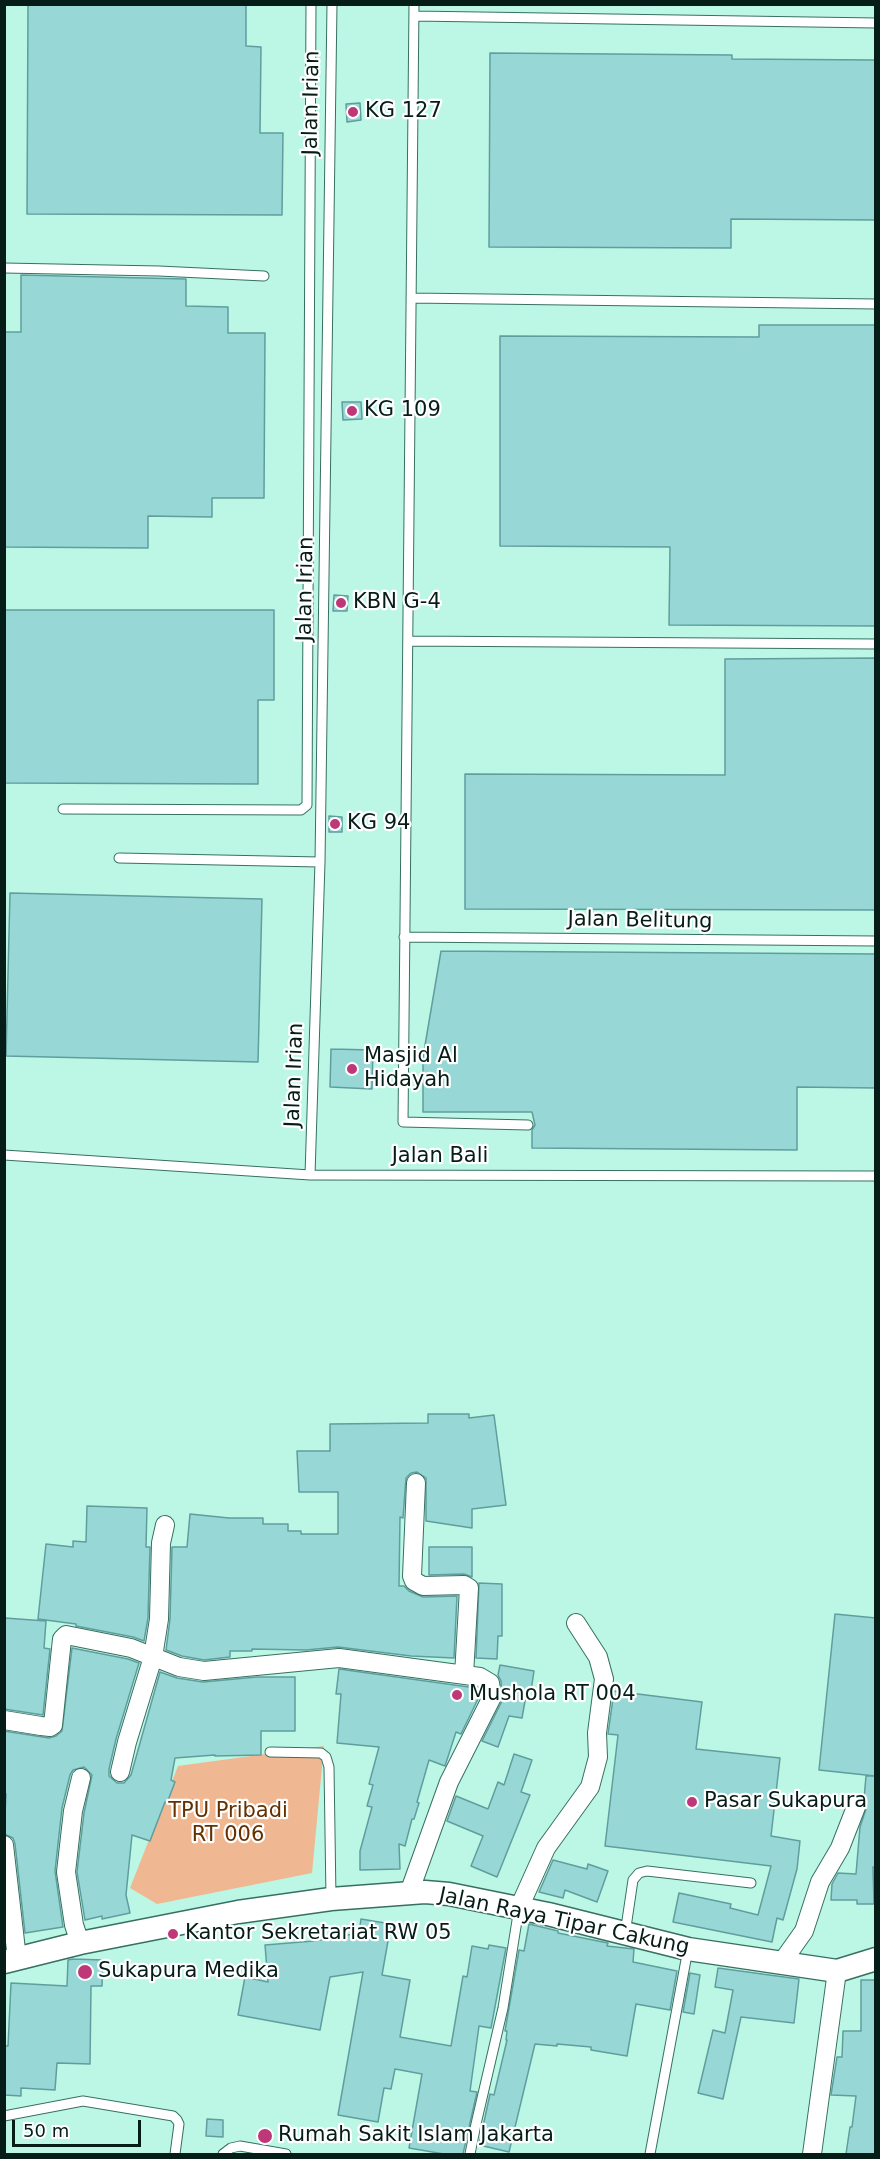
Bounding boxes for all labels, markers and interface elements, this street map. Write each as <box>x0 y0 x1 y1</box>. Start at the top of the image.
street label: Jalan Irian <box>298 50 326 156</box>
place label: KG 127 <box>365 99 442 125</box>
marker: KG 127 <box>346 105 360 119</box>
place label: KG 109 <box>364 398 441 424</box>
marker: KG 109 <box>345 404 359 418</box>
street label: Jalan Irian <box>292 536 320 642</box>
place label: KBN G-4 <box>353 590 441 616</box>
marker: KBN G-4 <box>334 596 348 610</box>
place label: KG 94 <box>347 811 410 837</box>
marker: KG 94 <box>328 817 342 831</box>
street label: Jalan Belitung <box>567 907 713 935</box>
street label: Jalan Irian <box>281 1022 309 1128</box>
place label: Masjid Al Hidayah <box>364 1044 458 1094</box>
marker: Masjid Al Hidayah <box>345 1062 359 1076</box>
street label: Jalan Bali <box>392 1144 488 1170</box>
place label: Mushola RT 004 <box>469 1682 636 1708</box>
marker: Mushola RT 004 <box>450 1688 464 1702</box>
place label: Pasar Sukapura <box>704 1789 867 1815</box>
marker: Pasar Sukapura <box>685 1795 699 1809</box>
park label: TPU Pribadi RT 006 <box>168 1799 288 1849</box>
street label: Jalan Raya Tipar Cakung <box>437 1883 691 1961</box>
place label: Kantor Sekretariat RW 05 <box>185 1921 452 1947</box>
marker: Kantor Sekretariat RW 05 <box>166 1927 180 1941</box>
place label: Sukapura Medika <box>98 1959 279 1985</box>
marker: Sukapura Medika <box>76 1963 94 1981</box>
scale bar <box>15 2108 144 2146</box>
text: 50 m <box>23 2120 69 2141</box>
place label: Rumah Sakit Islam Jakarta <box>278 2123 554 2149</box>
marker: Rumah Sakit Islam Jakarta <box>256 2127 274 2145</box>

